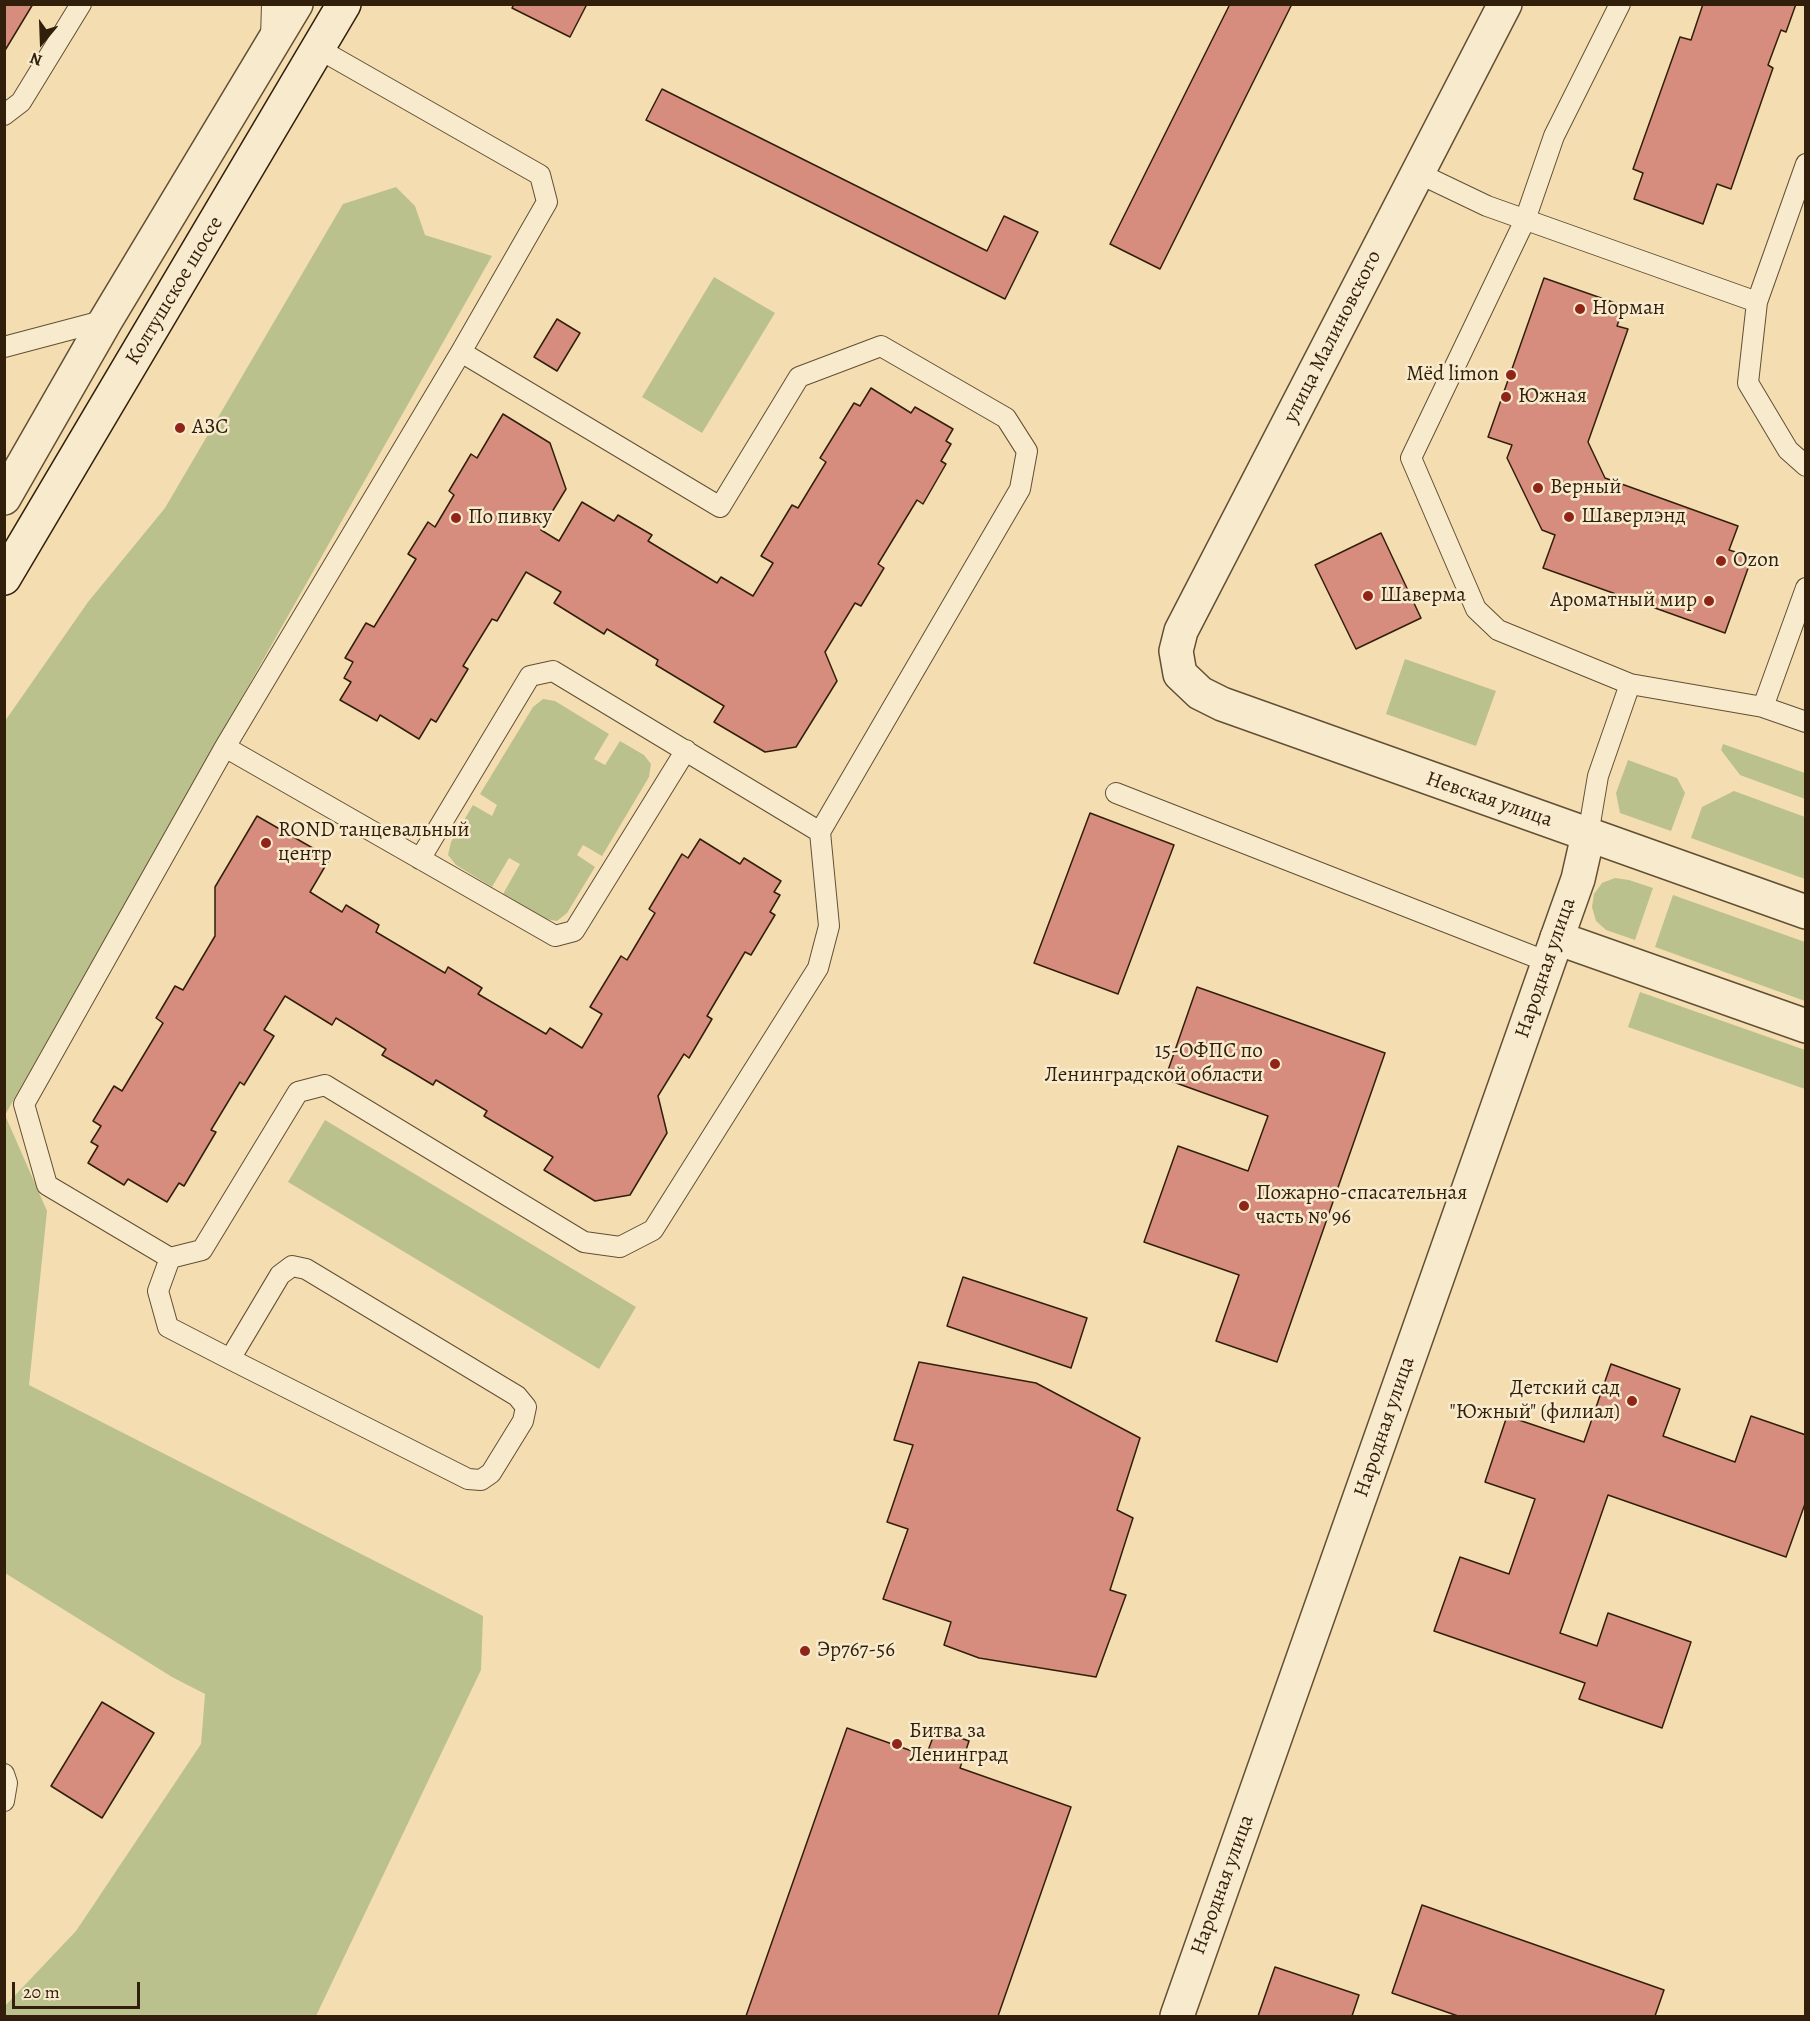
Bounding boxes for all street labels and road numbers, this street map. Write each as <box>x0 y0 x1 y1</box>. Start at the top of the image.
street label: Колтушское шоссе <box>121 212 229 370</box>
street label: улица Малиновского <box>1279 247 1387 427</box>
street label: Невская улица <box>1422 767 1556 833</box>
street label: Народная улица <box>1510 894 1582 1042</box>
street label: Народная улица <box>1349 1353 1421 1501</box>
street label: Народная улица <box>1186 1812 1260 1958</box>

